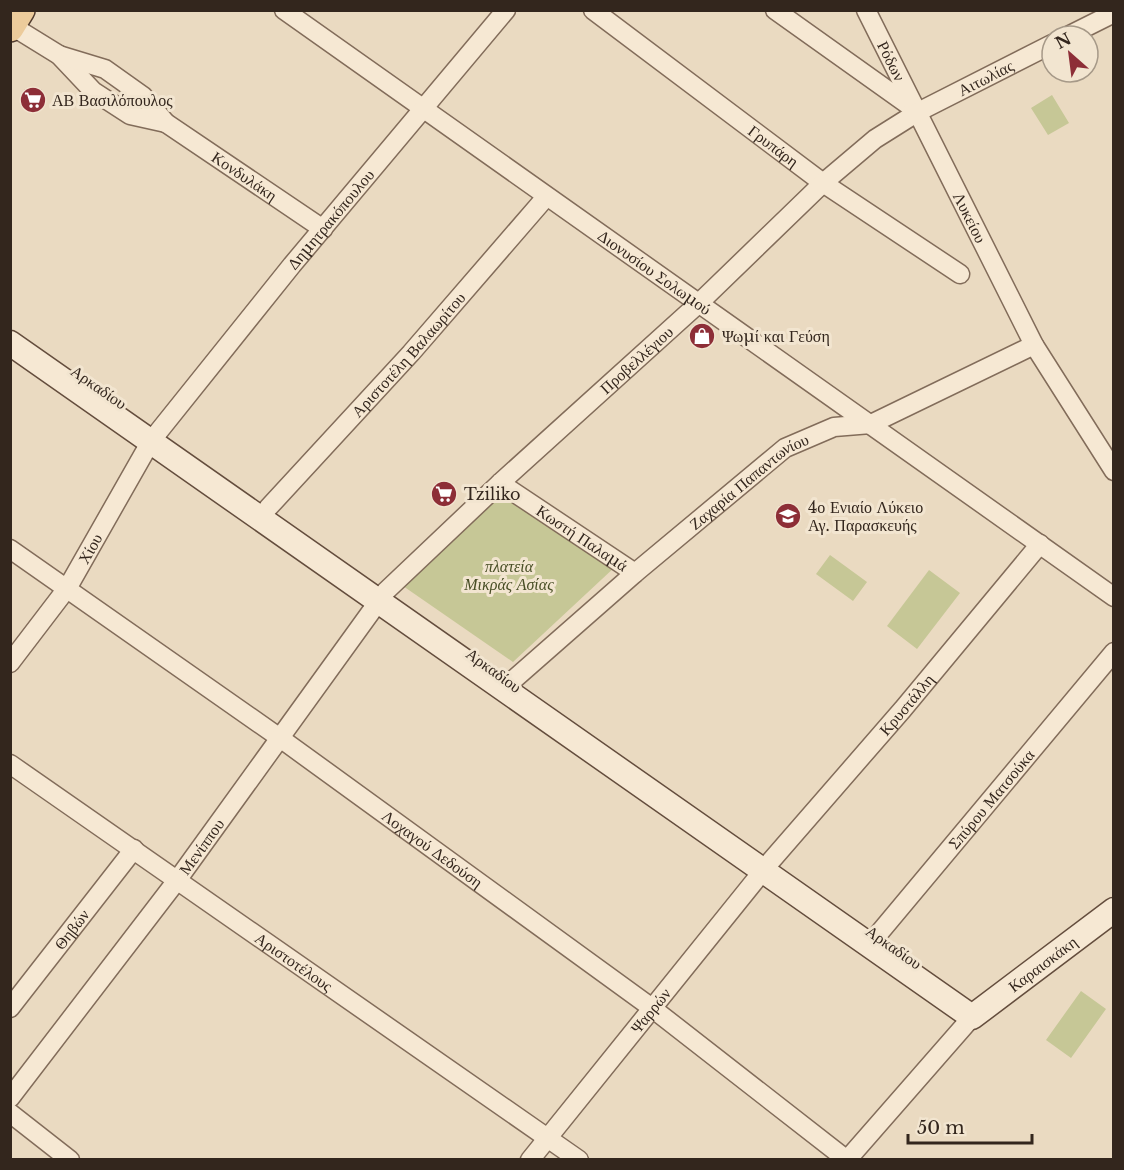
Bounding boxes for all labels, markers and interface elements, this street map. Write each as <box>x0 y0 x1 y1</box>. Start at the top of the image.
north arrow <box>1040 24 1100 84</box>
text: N <box>1052 28 1074 53</box>
street label: Ρόδων <box>873 38 910 84</box>
street label: Αιτωλίας <box>955 55 1017 100</box>
supermarket icon: ΑΒ Βασιλόπουλος <box>18 85 48 115</box>
place label: ΑΒ Βασιλόπουλος <box>52 90 173 110</box>
street label: Γρυπάρη <box>744 120 803 171</box>
street label: Κονδυλάκη <box>208 147 281 205</box>
street label: Δημητρακόπουλου <box>283 165 378 273</box>
street label: Λυκείου <box>949 189 991 246</box>
street label: Διονυσίου Σολωμού <box>594 225 715 319</box>
street label: Αριστοτέλη Βαλαωρίτου <box>347 288 469 421</box>
shop icon: Ψωμί και Γεύση <box>687 321 717 351</box>
street label: Προβελλέγιου <box>595 322 677 398</box>
place label: Ψωμί και Γεύση <box>722 326 830 346</box>
street label: Αρκαδίου <box>67 361 131 413</box>
street label: Ζαχαρία Παπαντωνίου <box>685 429 812 534</box>
supermarket icon: Tziliko <box>429 479 459 509</box>
place label: Tziliko <box>464 484 520 504</box>
place label: 4ο Ενιαίο Λύκειο Αγ. Παρασκευής <box>808 497 923 535</box>
street label: Κωστή Παλαμά <box>533 500 632 576</box>
school or university icon: 4ο Ενιαίο Λύκειο Αγ. Παρασκευής <box>773 501 803 531</box>
street label: Χίου <box>73 530 107 567</box>
park label: πλατεία Μικράς Ασίας <box>463 556 554 594</box>
street label: Αρκαδίου <box>462 643 526 697</box>
street label: Κρυστάλλη <box>875 670 938 739</box>
street label: Σπύρου Ματσούκα <box>944 745 1039 853</box>
street label: Λοχαγού Δεδούση <box>378 805 487 892</box>
street label: Μενίππου <box>174 814 228 879</box>
street label: Θηβών <box>50 905 93 953</box>
street label: Αρκαδίου <box>862 921 926 973</box>
street label: Αριστοτέλους <box>251 928 337 996</box>
street label: Καραισκάκη <box>1004 931 1081 996</box>
street label: Ψαρρών <box>626 984 675 1037</box>
scale bar <box>908 1107 1032 1145</box>
text: 50 m <box>917 1117 965 1139</box>

